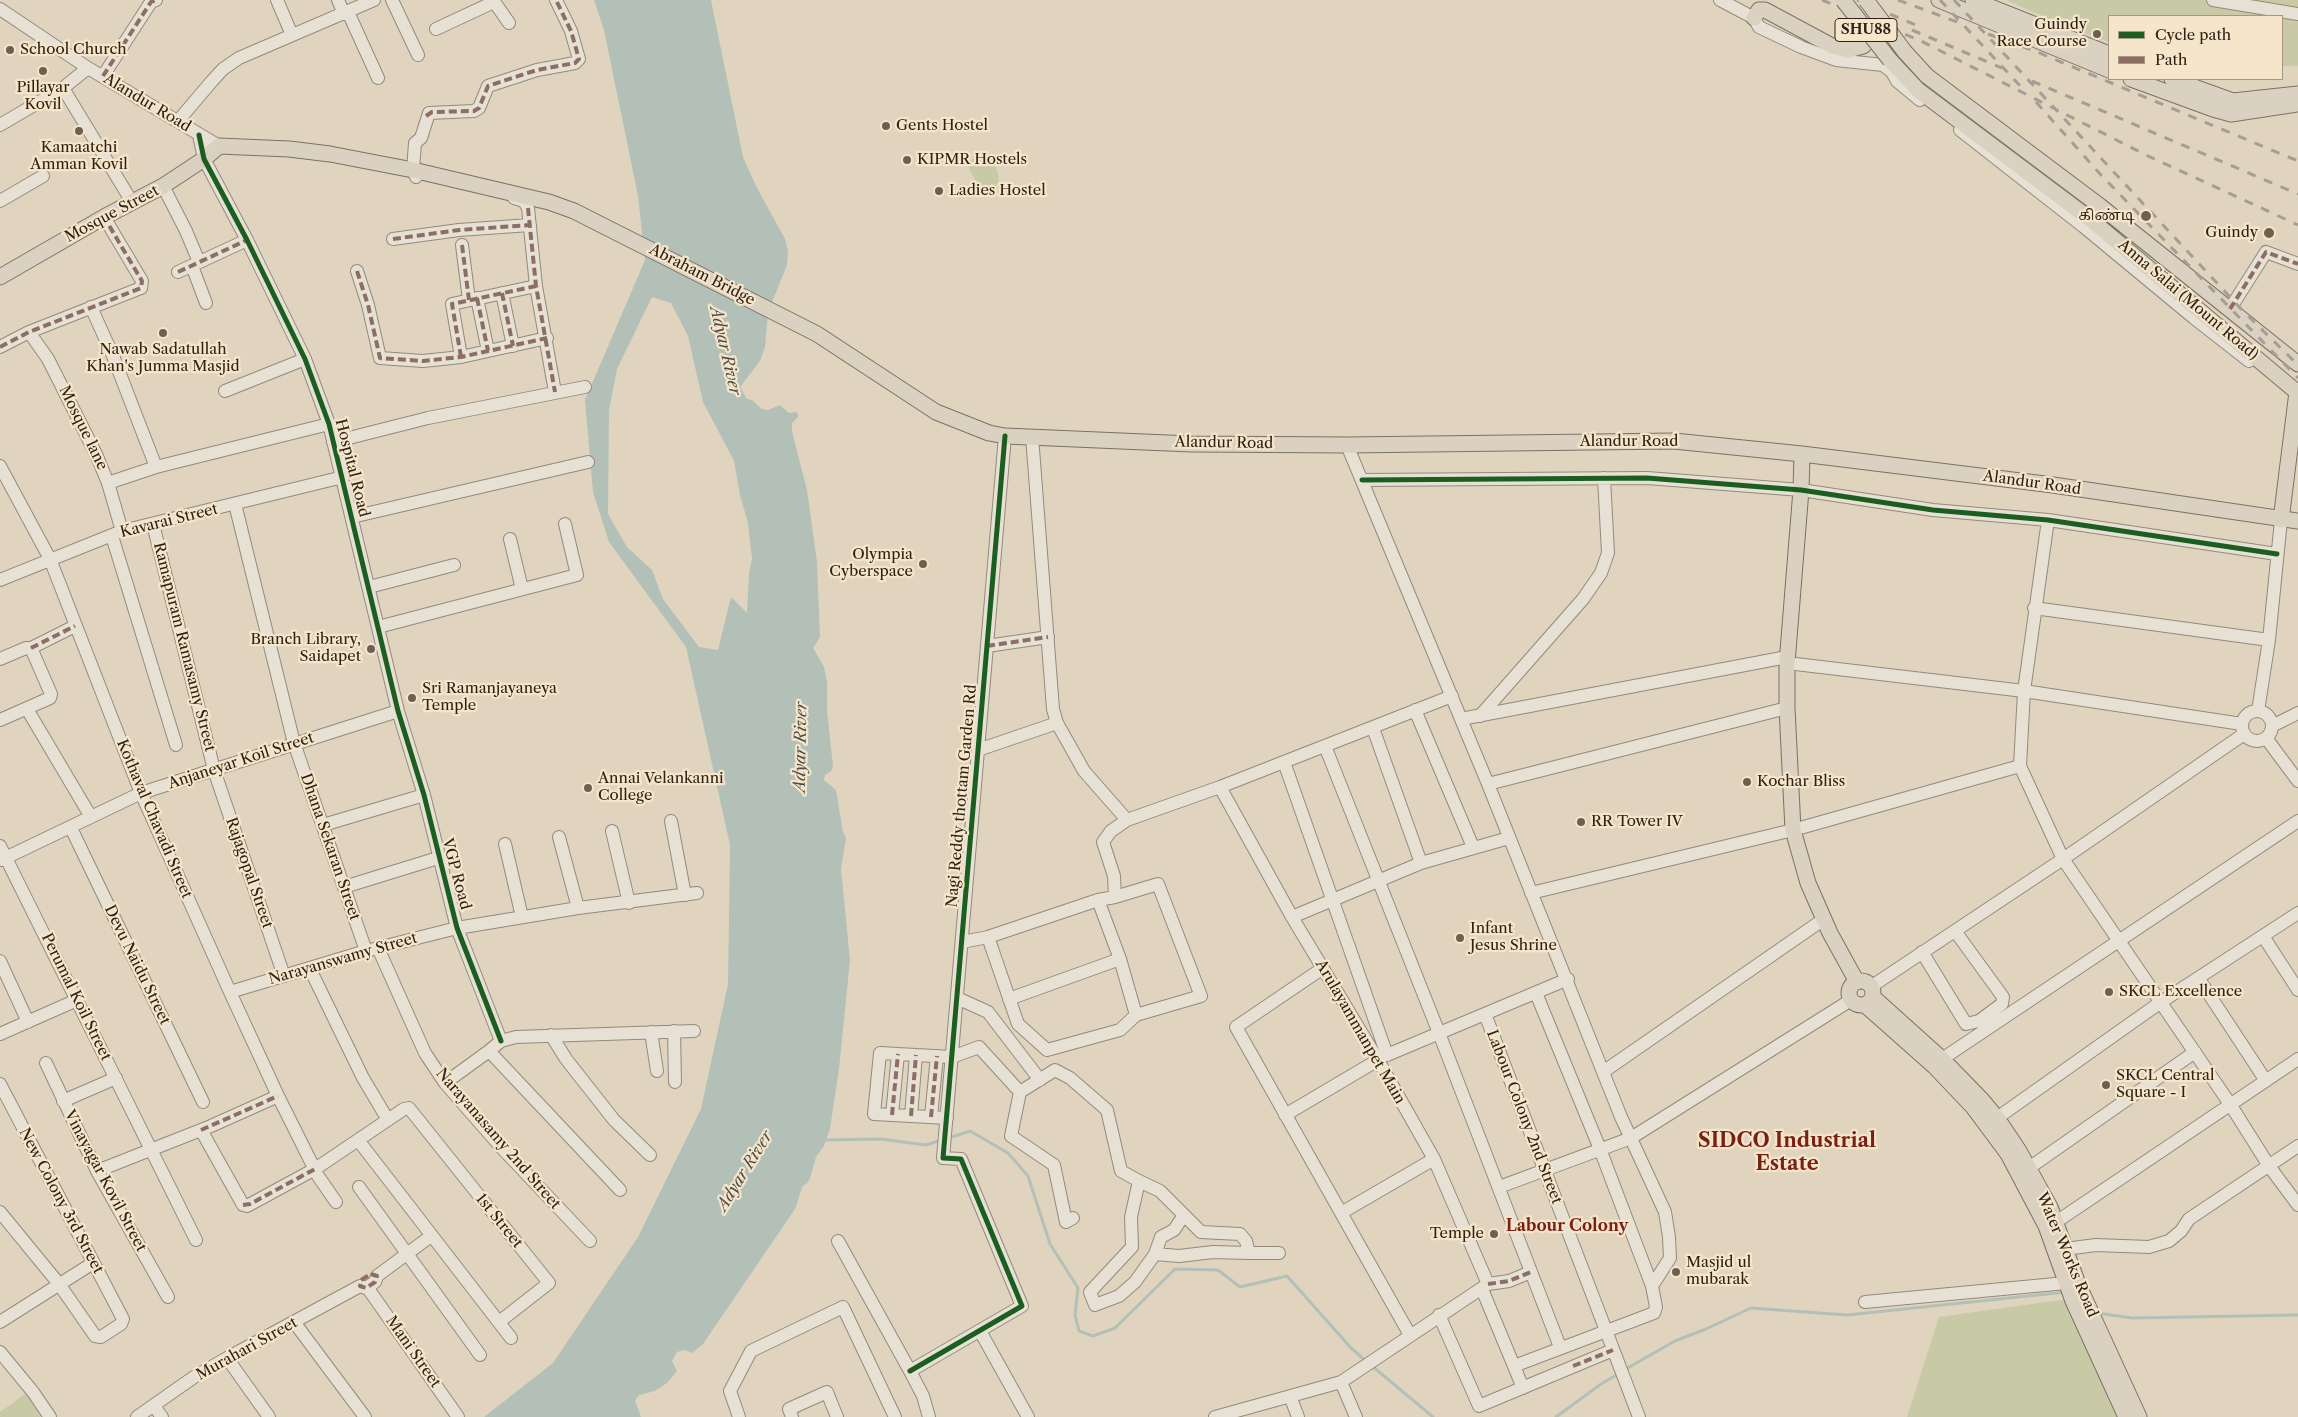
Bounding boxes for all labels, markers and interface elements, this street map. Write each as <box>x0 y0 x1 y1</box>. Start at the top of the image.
legend <box>2108 15 2283 80</box>
place label: Guindy Race Course <box>1997 16 2087 51</box>
road number: SHU88 <box>1835 18 1897 42</box>
text: Cycle path <box>2155 25 2231 44</box>
marker: Guindy Race Course <box>2091 28 2103 40</box>
place label: School Church <box>20 41 127 59</box>
marker: School Church <box>4 44 16 56</box>
text: Path <box>2155 50 2187 69</box>
marker: Pillayar Kovil <box>37 65 49 77</box>
street label: Alandur Road <box>100 70 194 136</box>
place label: Pillayar Kovil <box>16 79 70 114</box>
place label: Gents Hostel <box>896 117 988 135</box>
marker: Gents Hostel <box>880 120 892 132</box>
marker: Kamaatchi Amman Kovil <box>73 125 85 137</box>
place label: Kamaatchi Amman Kovil <box>30 139 128 174</box>
place label: KIPMR Hostels <box>917 151 1027 169</box>
marker: KIPMR Hostels <box>901 154 913 166</box>
street label: Mosque Street <box>62 182 162 246</box>
place label: Ladies Hostel <box>949 182 1046 200</box>
marker: Ladies Hostel <box>933 185 945 197</box>
place label: கிண்டி <box>2078 207 2135 225</box>
marker: கிண்டி <box>2139 209 2153 223</box>
place label: Guindy <box>2205 224 2258 242</box>
marker: Guindy <box>2262 226 2276 240</box>
street label: Anna Salai (Mount Road) <box>2114 236 2262 364</box>
street label: Abraham Bridge <box>646 241 758 309</box>
water label: Adyar River <box>705 305 745 397</box>
marker: Nawab Sadatullah Khan's Jumma Masjid <box>157 327 169 339</box>
place label: Nawab Sadatullah Khan's Jumma Masjid <box>86 341 240 376</box>
street label: Mosque lane <box>55 383 111 473</box>
street label: Hospital Road <box>331 417 373 519</box>
street label: Alandur Road <box>1175 433 1273 453</box>
street label: Alandur Road <box>1580 433 1678 451</box>
street label: Alandur Road <box>1982 467 2082 499</box>
street label: Kavarai Street <box>118 500 220 542</box>
street label: Ramapuram Ramasamy Street <box>149 541 219 753</box>
place label: Olympia Cyberspace <box>829 546 913 581</box>
marker: Olympia Cyberspace <box>917 558 929 570</box>
place label: Branch Library, Saidapet <box>250 631 361 666</box>
marker: Branch Library, Saidapet <box>365 643 377 655</box>
place label: Sri Ramanjayaneya Temple <box>422 680 557 715</box>
street label: Nagi Reddy thottam Garden Rd <box>943 684 981 908</box>
marker: Sri Ramanjayaneya Temple <box>406 692 418 704</box>
water label: Adyar River <box>791 701 811 793</box>
street label: Anjaneyar Koil Street <box>166 729 316 793</box>
street label: Kothaval Chavadi Street <box>112 737 196 901</box>
place label: Annai Velankanni College <box>598 770 724 805</box>
street label: Dhana Sekaran Street <box>296 771 364 923</box>
place label: Kochar Bliss <box>1757 773 1845 791</box>
marker: Kochar Bliss <box>1741 776 1753 788</box>
marker: Annai Velankanni College <box>582 782 594 794</box>
place label: RR Tower IV <box>1591 813 1683 831</box>
street label: Rajagopal Street <box>222 815 276 931</box>
marker: RR Tower IV <box>1575 816 1587 828</box>
street label: VGP Road <box>438 836 474 912</box>
street label: Devu Naidu Street <box>100 902 174 1028</box>
place label: Infant Jesus Shrine <box>1470 920 1557 955</box>
street label: Narayanswamy Street <box>267 929 419 989</box>
street label: Perumal Koil Street <box>37 930 115 1064</box>
marker: Infant Jesus Shrine <box>1454 932 1466 944</box>
street label: Arulayammanpet Main <box>1311 957 1409 1107</box>
place label: SKCL Excellence <box>2119 983 2242 1001</box>
marker: SKCL Excellence <box>2103 986 2115 998</box>
street label: Labour Colony 2nd Street <box>1482 1027 1566 1207</box>
street label: Narayanasamy 2nd Street <box>432 1065 564 1213</box>
place label: SKCL Central Square - I <box>2116 1067 2214 1102</box>
marker: SKCL Central Square - I <box>2100 1079 2112 1091</box>
street label: Vinayagar Kovil Street <box>60 1107 150 1255</box>
street label: New Colony 3rd Street <box>15 1125 107 1277</box>
water label: Adyar River <box>713 1127 777 1215</box>
district label: SIDCO Industrial Estate <box>1698 1129 1876 1176</box>
street label: 1st Street <box>472 1190 526 1252</box>
street label: Water Works Road <box>2033 1190 2101 1320</box>
district label: Labour Colony <box>1506 1216 1628 1236</box>
place label: Temple <box>1430 1225 1484 1243</box>
marker: Temple <box>1488 1228 1500 1240</box>
place label: Masjid ul mubarak <box>1686 1254 1751 1289</box>
marker: Masjid ul mubarak <box>1670 1266 1682 1278</box>
street label: Mani Street <box>382 1313 444 1391</box>
street label: Murahari Street <box>193 1314 301 1384</box>

